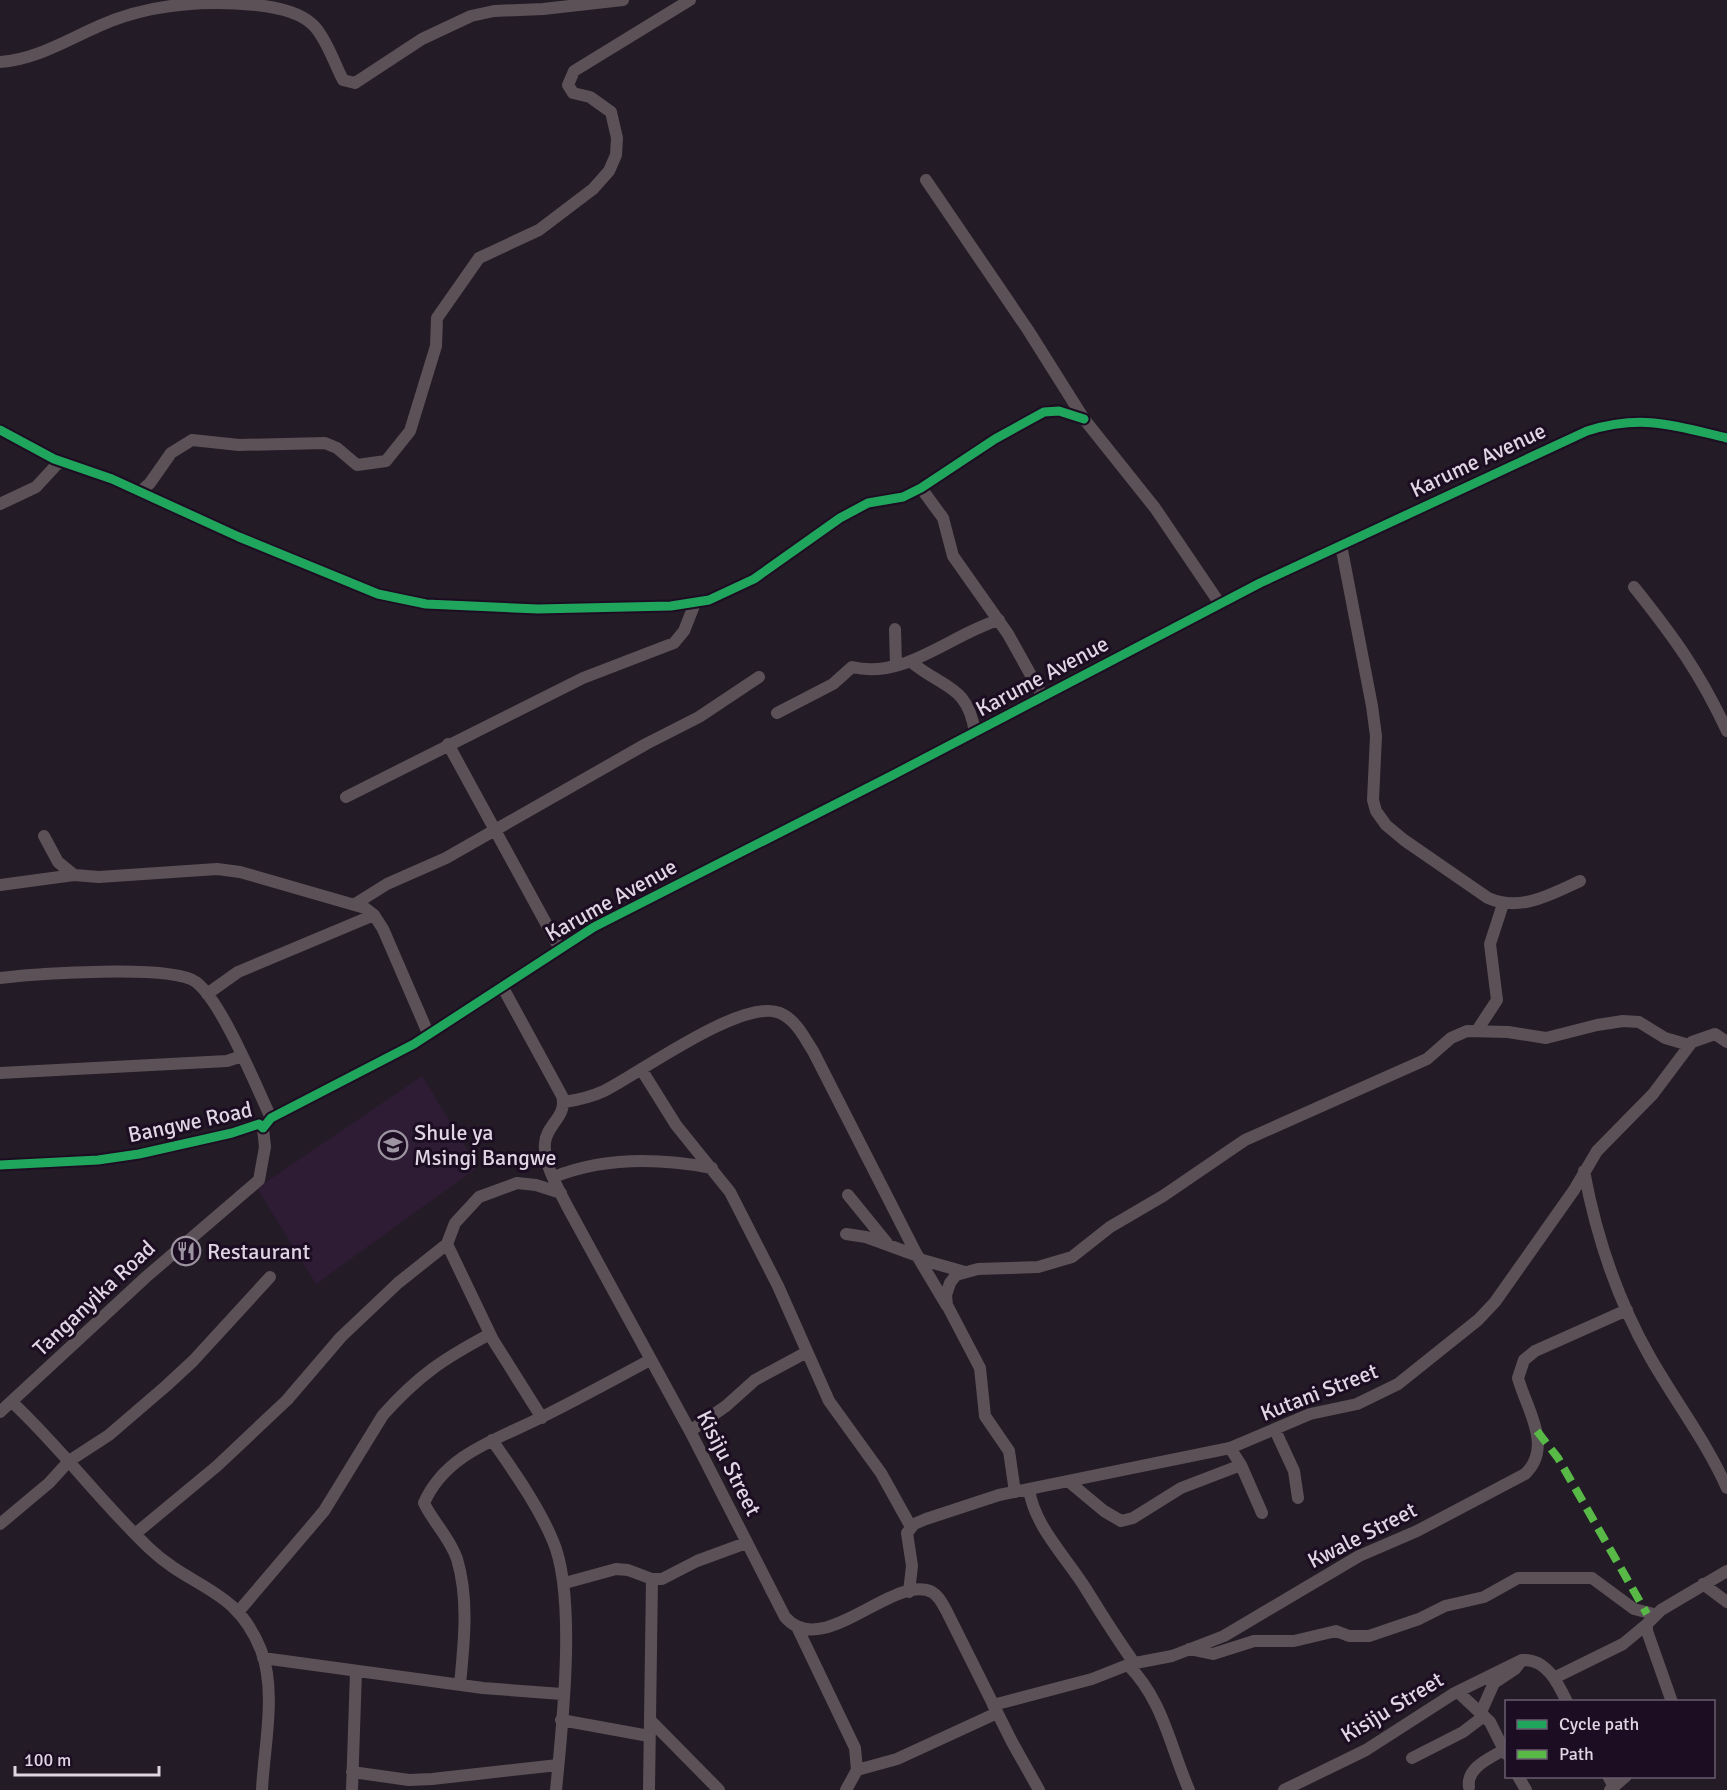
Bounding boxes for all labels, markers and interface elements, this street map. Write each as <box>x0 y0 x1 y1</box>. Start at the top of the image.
street label: Karume Avenue <box>1406 417 1550 503</box>
street label: Karume Avenue <box>971 630 1113 722</box>
street label: Karume Avenue <box>540 853 682 947</box>
street label: Bangwe Road <box>125 1096 255 1148</box>
place label: Shule ya Msingi Bangwe <box>414 1119 556 1171</box>
school or university icon: Shule ya Msingi Bangwe <box>377 1129 409 1161</box>
street label: Tanganyika Road <box>27 1234 161 1362</box>
restaurant icon: Restaurant <box>170 1235 202 1267</box>
place label: Restaurant <box>207 1238 311 1265</box>
street label: Kutani Street <box>1256 1357 1382 1427</box>
street label: Kisiju Street <box>691 1406 767 1521</box>
street label: Kwale Street <box>1303 1496 1421 1574</box>
street label: Kisiju Street <box>1336 1666 1449 1748</box>
legend <box>1505 1700 1715 1778</box>
text: Cycle path <box>1559 1713 1639 1735</box>
scale bar <box>15 1739 159 1777</box>
text: Path <box>1559 1743 1594 1765</box>
text: 100 m <box>24 1749 71 1771</box>

